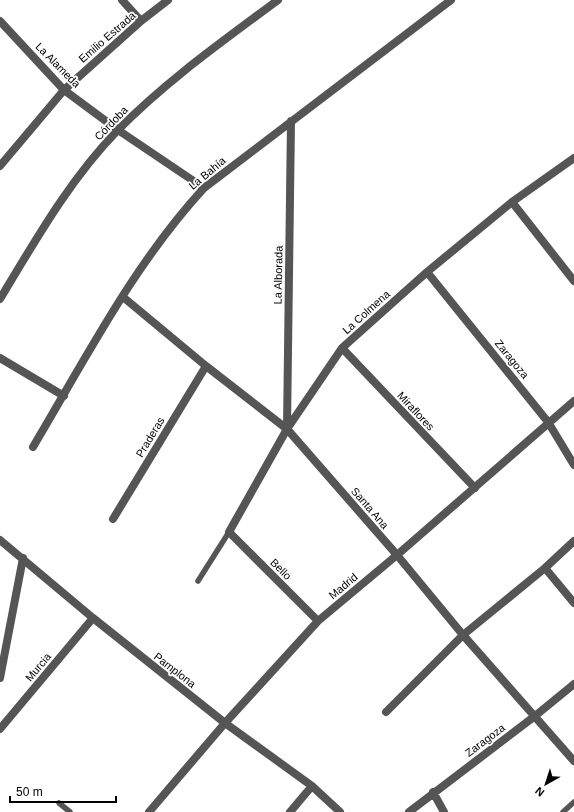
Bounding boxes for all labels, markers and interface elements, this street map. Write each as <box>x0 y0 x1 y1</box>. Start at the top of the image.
street label: Emilio Estrada <box>76 9 138 65</box>
street label: La Alameda <box>33 40 83 90</box>
street label: Córdoba <box>92 103 131 142</box>
street label: La Bahía <box>186 154 228 192</box>
street label: La Alborada <box>271 245 285 304</box>
street label: La Colmena <box>340 287 393 336</box>
street label: Zaragoza <box>493 337 532 382</box>
street label: Miraflores <box>395 389 437 433</box>
street label: Praderas <box>133 414 167 459</box>
street label: Santa Ana <box>349 485 392 532</box>
street label: Bello <box>268 556 294 582</box>
street label: Madrid <box>326 571 360 601</box>
street label: Murcia <box>23 650 54 684</box>
street label: Pamplona <box>152 650 199 691</box>
street label: Zaragoza <box>463 721 508 759</box>
north arrow <box>526 764 566 804</box>
scale bar <box>10 778 116 804</box>
text: 50 m <box>16 785 43 799</box>
text: N <box>533 785 547 799</box>

